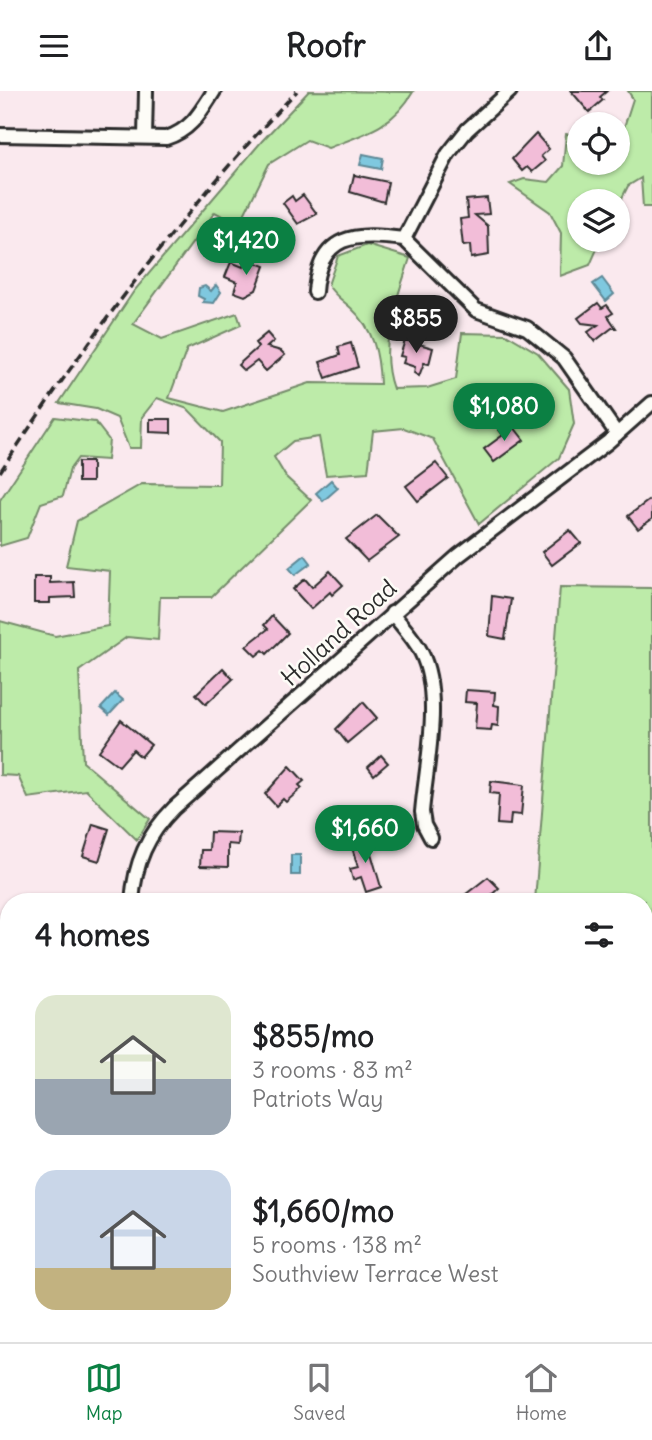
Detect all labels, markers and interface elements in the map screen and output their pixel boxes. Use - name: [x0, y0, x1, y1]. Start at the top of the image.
- text: Roofr: [286, 25, 366, 66]
- icon: menu: [35, 27, 73, 65]
- icon: share: [579, 27, 617, 65]
- map controls: [567, 112, 630, 252]
- button: locate: [567, 112, 630, 175]
- button: layers: [567, 189, 630, 252]
- pin: $1,420: [189, 218, 303, 277]
- text: $1,420: [213, 225, 279, 254]
- pin: $855: [375, 295, 457, 355]
- text: $855: [390, 303, 442, 332]
- pin: $1,080: [447, 383, 561, 443]
- text: $1,080: [469, 391, 539, 420]
- street label: Holland Road: [274, 573, 402, 692]
- pin: $1,660: [308, 805, 422, 865]
- text: $1,660: [331, 813, 399, 842]
- text: 4 homes: [35, 916, 150, 954]
- icon: filters: [580, 916, 618, 954]
- text: $855/mo: [252, 1017, 374, 1055]
- icon: home: [91, 1023, 175, 1107]
- text: 3 rooms · 83 m²: [252, 1055, 413, 1084]
- text: Patriots Way: [252, 1084, 383, 1113]
- text: $1,660/mo: [252, 1192, 394, 1230]
- icon: home: [91, 1198, 175, 1282]
- text: 5 rooms · 138 m²: [252, 1230, 422, 1259]
- text: Southview Terrace West: [252, 1259, 498, 1288]
- tab: Map: [85, 1359, 123, 1425]
- tab: Saved: [293, 1359, 345, 1425]
- tab: Home: [516, 1359, 567, 1425]

